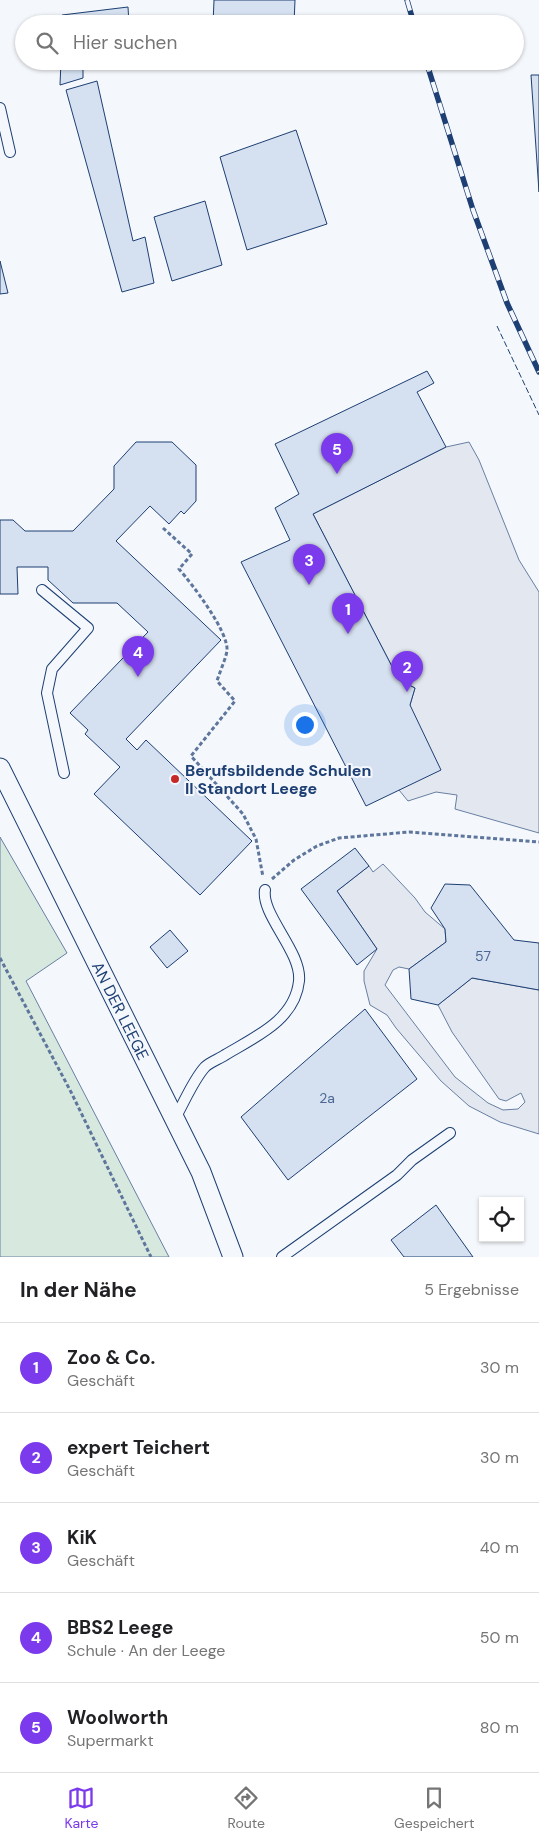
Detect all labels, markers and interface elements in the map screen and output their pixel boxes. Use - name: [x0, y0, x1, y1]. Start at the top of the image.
- search box: [15, 15, 524, 70]
- icon: search: [33, 29, 61, 57]
- text: Hier suchen: [73, 30, 177, 55]
- pin: 5: [321, 433, 353, 474]
- pin: 3: [293, 544, 325, 585]
- pin: 1: [332, 593, 364, 634]
- pin: 4: [122, 636, 154, 677]
- pin: 2: [391, 651, 423, 692]
- your location: [292, 712, 318, 738]
- place label: Berufsbildende Schulen II Standort Leege: [185, 760, 371, 799]
- marker: Berufsbildende Schulen II Standort Leege: [169, 773, 181, 785]
- house number: 57: [475, 947, 491, 965]
- street label: AN DER LEEGE: [87, 958, 154, 1064]
- house number: 2a: [319, 1089, 335, 1107]
- map controls: [479, 1197, 524, 1242]
- button: locate: [479, 1197, 524, 1242]
- text: In der Nähe: [20, 1276, 137, 1304]
- text: 5 Ergebnisse: [424, 1279, 519, 1300]
- text: Zoo & Co.: [67, 1345, 155, 1370]
- text: 1: [33, 1357, 39, 1378]
- text: 30 m: [480, 1357, 519, 1378]
- text: Geschäft: [67, 1370, 135, 1391]
- text: expert Teichert: [67, 1435, 210, 1460]
- text: 2: [31, 1447, 41, 1468]
- text: 30 m: [480, 1447, 519, 1468]
- text: Geschäft: [67, 1460, 135, 1481]
- text: KiK: [67, 1525, 97, 1550]
- text: 3: [31, 1537, 41, 1558]
- text: 40 m: [480, 1537, 519, 1558]
- text: Geschäft: [67, 1550, 135, 1571]
- text: BBS2 Leege: [67, 1615, 173, 1640]
- text: 4: [31, 1627, 41, 1648]
- text: 50 m: [480, 1627, 519, 1648]
- text: Schule · An der Leege: [67, 1640, 225, 1661]
- text: Woolworth: [67, 1705, 168, 1730]
- text: 5: [31, 1717, 41, 1738]
- text: 80 m: [480, 1717, 519, 1738]
- text: Supermarkt: [67, 1730, 154, 1751]
- tab: Karte: [65, 1784, 98, 1832]
- tab: Route: [228, 1784, 265, 1832]
- tab: Gespeichert: [394, 1784, 474, 1832]

